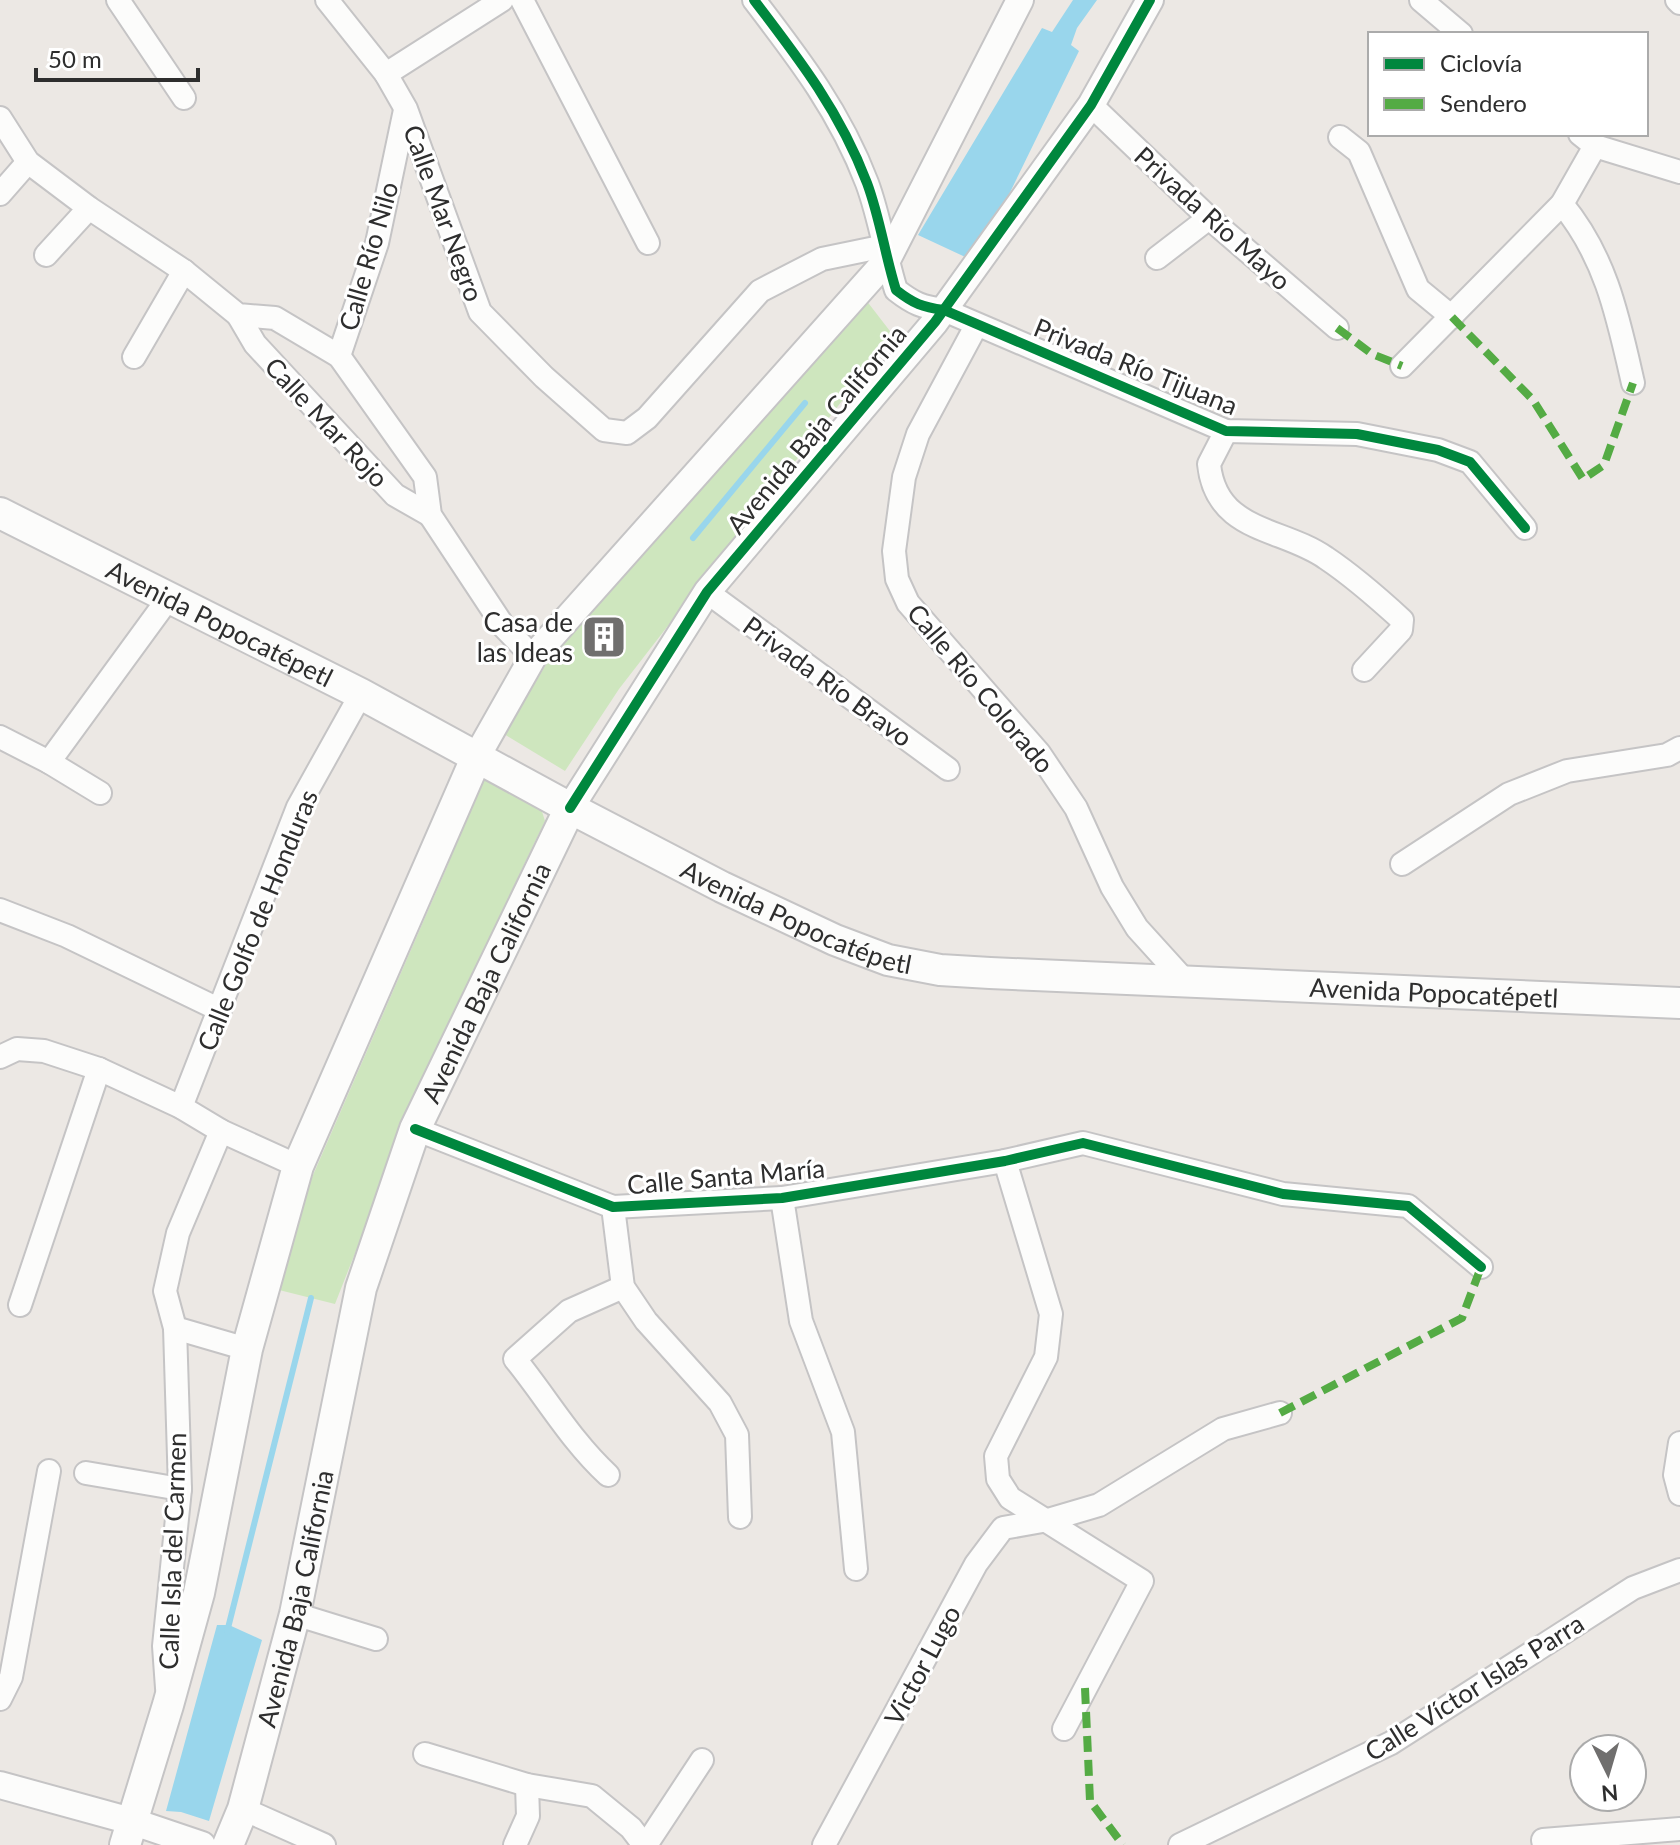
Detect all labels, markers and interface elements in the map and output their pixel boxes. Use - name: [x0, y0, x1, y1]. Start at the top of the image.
- scale bar: [36, 32, 198, 82]
- legend: [1368, 32, 1648, 136]
- text: 50 m: [48, 44, 102, 73]
- text: Ciclovía: [1440, 48, 1522, 77]
- text: Sendero: [1440, 88, 1527, 117]
- street label: Calle Mar Negro: [397, 120, 491, 306]
- street label: Privada Río Mayo: [1128, 139, 1298, 297]
- street label: Calle Río Nilo: [331, 178, 405, 334]
- street label: Privada Río Tijuana: [1029, 311, 1243, 421]
- street label: Avenida Baja California: [719, 318, 913, 540]
- street label: Calle Mar Rojo: [259, 350, 395, 494]
- street label: Avenida Popocatépetl: [101, 553, 338, 693]
- street label: Calle Río Colorado: [901, 597, 1061, 779]
- place label: Casa de las Ideas: [477, 606, 573, 668]
- street label: Privada Río Bravo: [737, 609, 919, 753]
- building icon: Casa de las Ideas: [580, 613, 628, 661]
- street label: Calle Golfo de Honduras: [190, 785, 324, 1055]
- street label: Avenida Popocatépetl: [676, 853, 915, 980]
- street label: Avenida Baja California: [414, 857, 557, 1108]
- street label: Avenida Popocatépetl: [1309, 971, 1559, 1014]
- street label: Calle Santa María: [626, 1151, 826, 1201]
- street label: Calle Isla del Carmen: [152, 1432, 192, 1670]
- street label: Avenida Baja California: [250, 1467, 340, 1731]
- street label: Victor Lugo: [877, 1600, 967, 1730]
- street label: Calle Víctor Islas Parra: [1359, 1607, 1589, 1767]
- north arrow: [1568, 1733, 1648, 1813]
- text: N: [1600, 1779, 1619, 1808]

